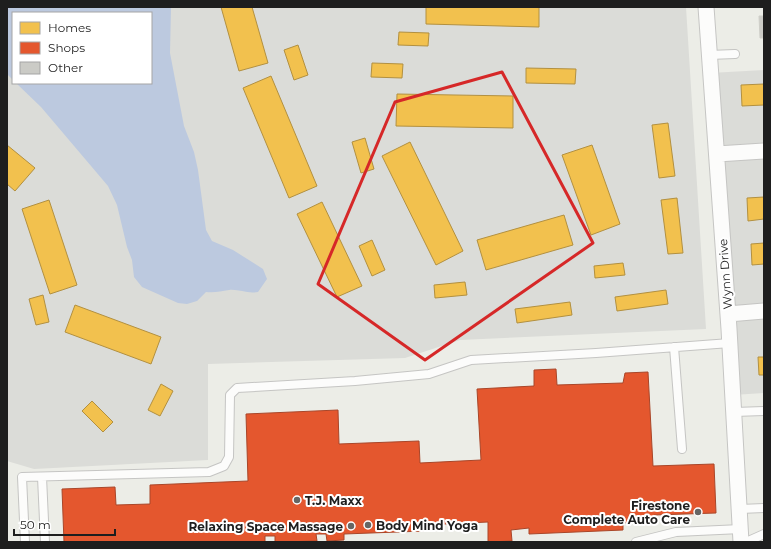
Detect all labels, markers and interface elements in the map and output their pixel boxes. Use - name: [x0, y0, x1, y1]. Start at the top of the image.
- legend: [12, 12, 152, 84]
- text: Homes: [48, 20, 91, 35]
- text: Shops: [48, 40, 85, 55]
- text: Other: [48, 60, 83, 75]
- street label: Wynn Drive: [715, 238, 735, 310]
- place label: T.J. Maxx: [305, 493, 363, 508]
- marker: T.J. Maxx: [292, 495, 302, 505]
- place label: Firestone Complete Auto Care: [563, 498, 690, 527]
- marker: Firestone Complete Auto Care: [693, 507, 703, 517]
- scale bar: [14, 511, 115, 537]
- text: 50 m: [20, 517, 51, 532]
- place label: Body Mind Yoga: [376, 518, 478, 533]
- place label: Relaxing Space Massage: [188, 519, 343, 534]
- marker: Body Mind Yoga: [363, 520, 373, 530]
- marker: Relaxing Space Massage: [346, 521, 356, 531]

